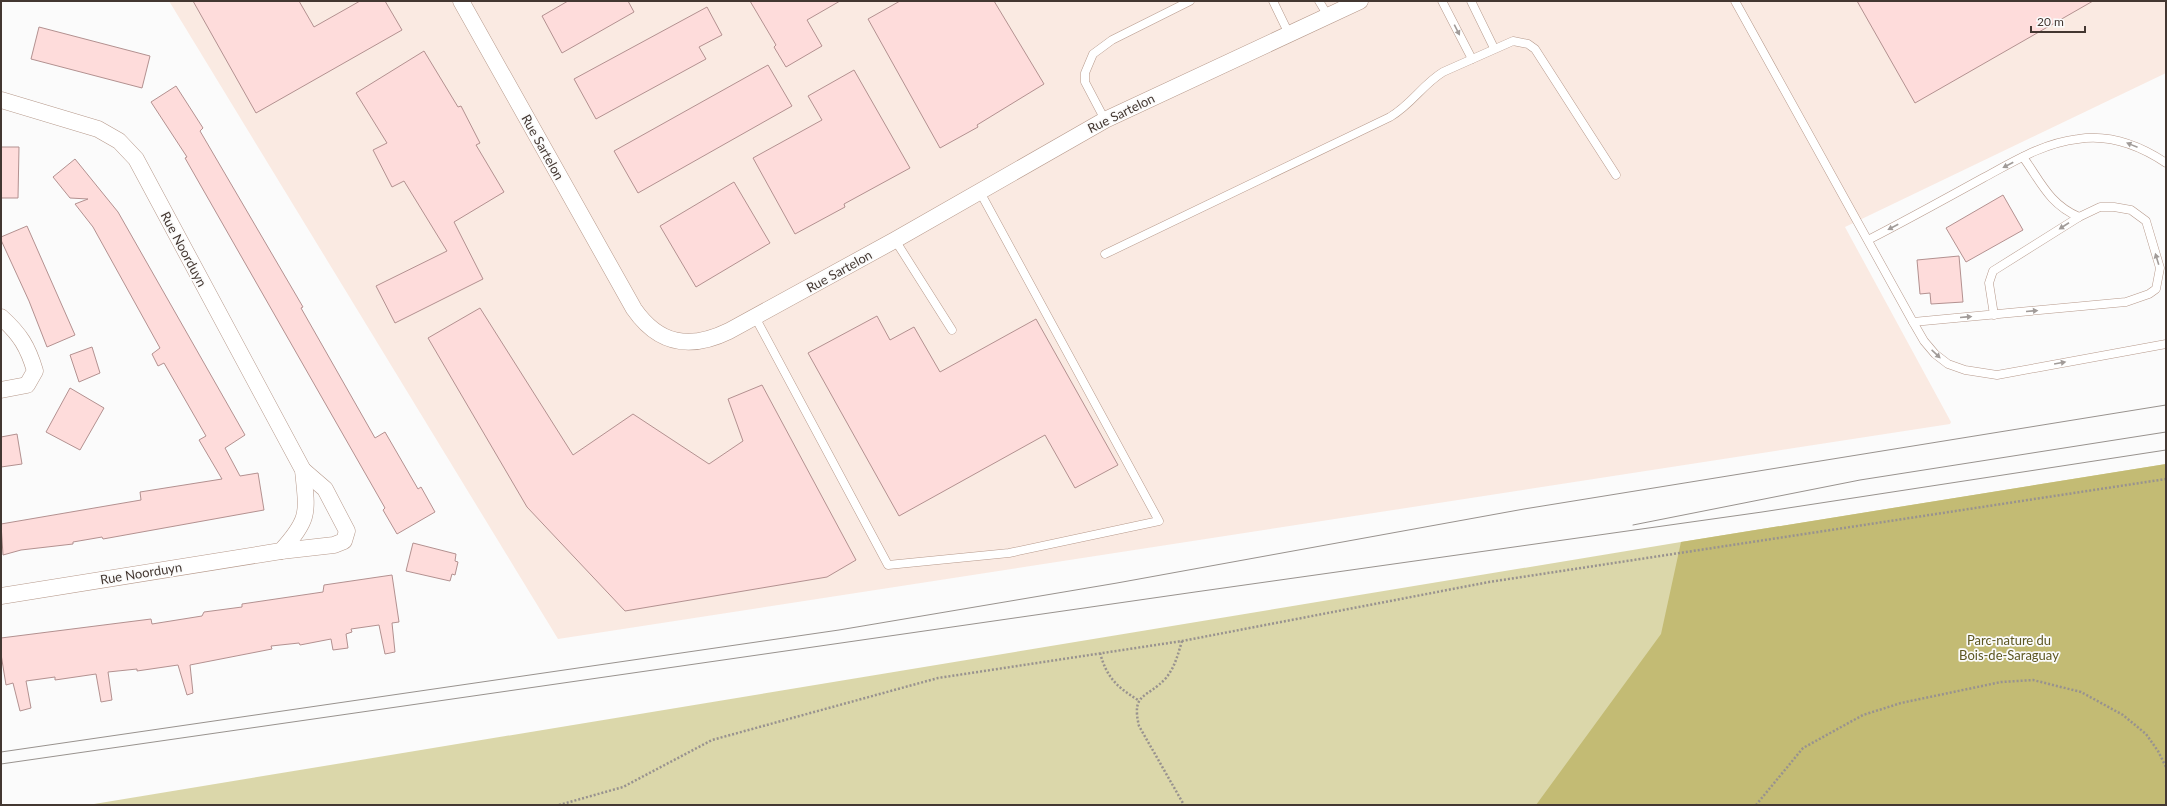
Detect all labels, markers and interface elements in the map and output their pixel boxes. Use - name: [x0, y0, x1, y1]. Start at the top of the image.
- scale bar: [2031, 8, 2085, 34]
- text: 20 m: [2037, 14, 2064, 29]
- one-way arrow: [1454, 24, 1460, 36]
- street label: Rue Sartelon: [1085, 90, 1157, 136]
- street label: Rue Sartelon: [518, 111, 568, 183]
- one-way arrow: [2125, 141, 2137, 147]
- one-way arrow: [2002, 162, 2014, 168]
- street label: Rue Noorduyn: [158, 209, 210, 289]
- one-way arrow: [2059, 222, 2069, 230]
- one-way arrow: [1887, 223, 1899, 230]
- street label: Rue Sartelon: [803, 246, 875, 296]
- one-way arrow: [2154, 253, 2160, 265]
- one-way arrow: [2026, 308, 2038, 314]
- one-way arrow: [1960, 314, 1972, 321]
- one-way arrow: [1931, 349, 1941, 358]
- one-way arrow: [2054, 360, 2066, 366]
- street label: Rue Noorduyn: [99, 559, 183, 587]
- park label: Parc-nature du Bois-de-Saraguay: [1959, 632, 2059, 663]

